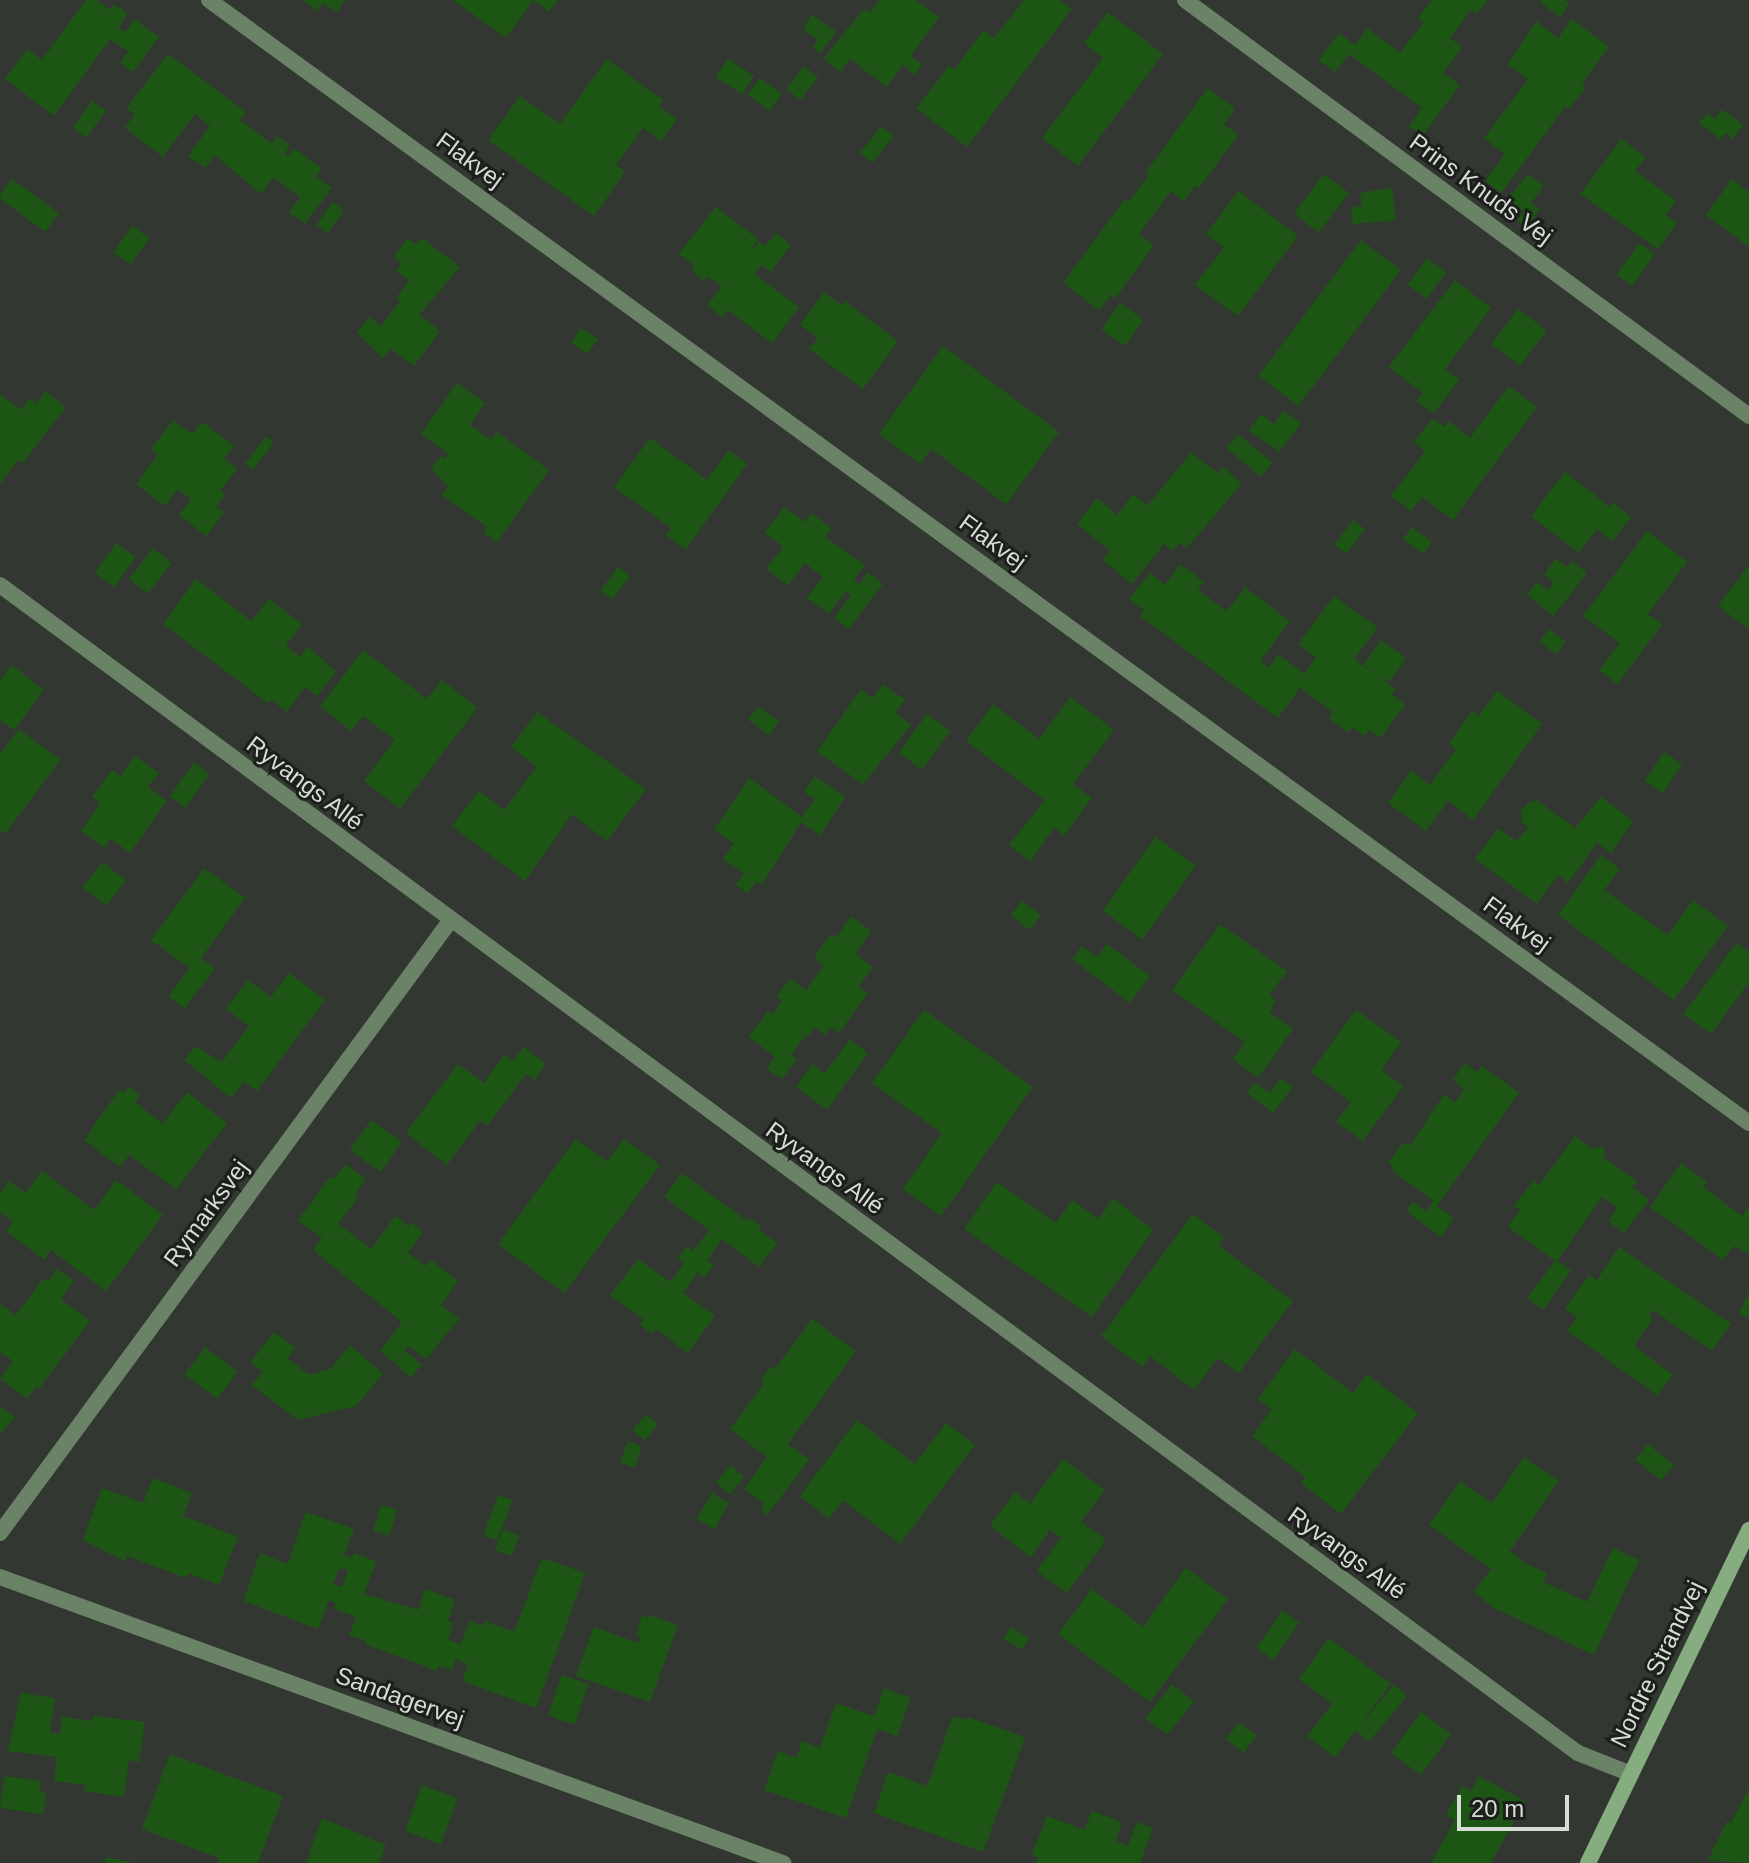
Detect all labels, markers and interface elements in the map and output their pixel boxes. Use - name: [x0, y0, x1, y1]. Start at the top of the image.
- street label: Flakvej: [431, 126, 509, 194]
- street label: Prins Knuds Vej: [1404, 128, 1558, 250]
- street label: Flakvej: [954, 508, 1032, 576]
- street label: Ryvangs Allé: [240, 729, 370, 837]
- street label: Flakvej: [1478, 890, 1556, 958]
- street label: Ryvangs Allé: [760, 1115, 890, 1221]
- street label: Rymarksvej: [158, 1154, 254, 1272]
- street label: Ryvangs Allé: [1282, 1500, 1412, 1606]
- street label: Nordre Strandvej: [1604, 1576, 1710, 1752]
- street label: Sandagervej: [332, 1660, 468, 1734]
- scale bar: [1461, 1779, 1573, 1829]
- text: 20 m: [1471, 1795, 1524, 1822]

